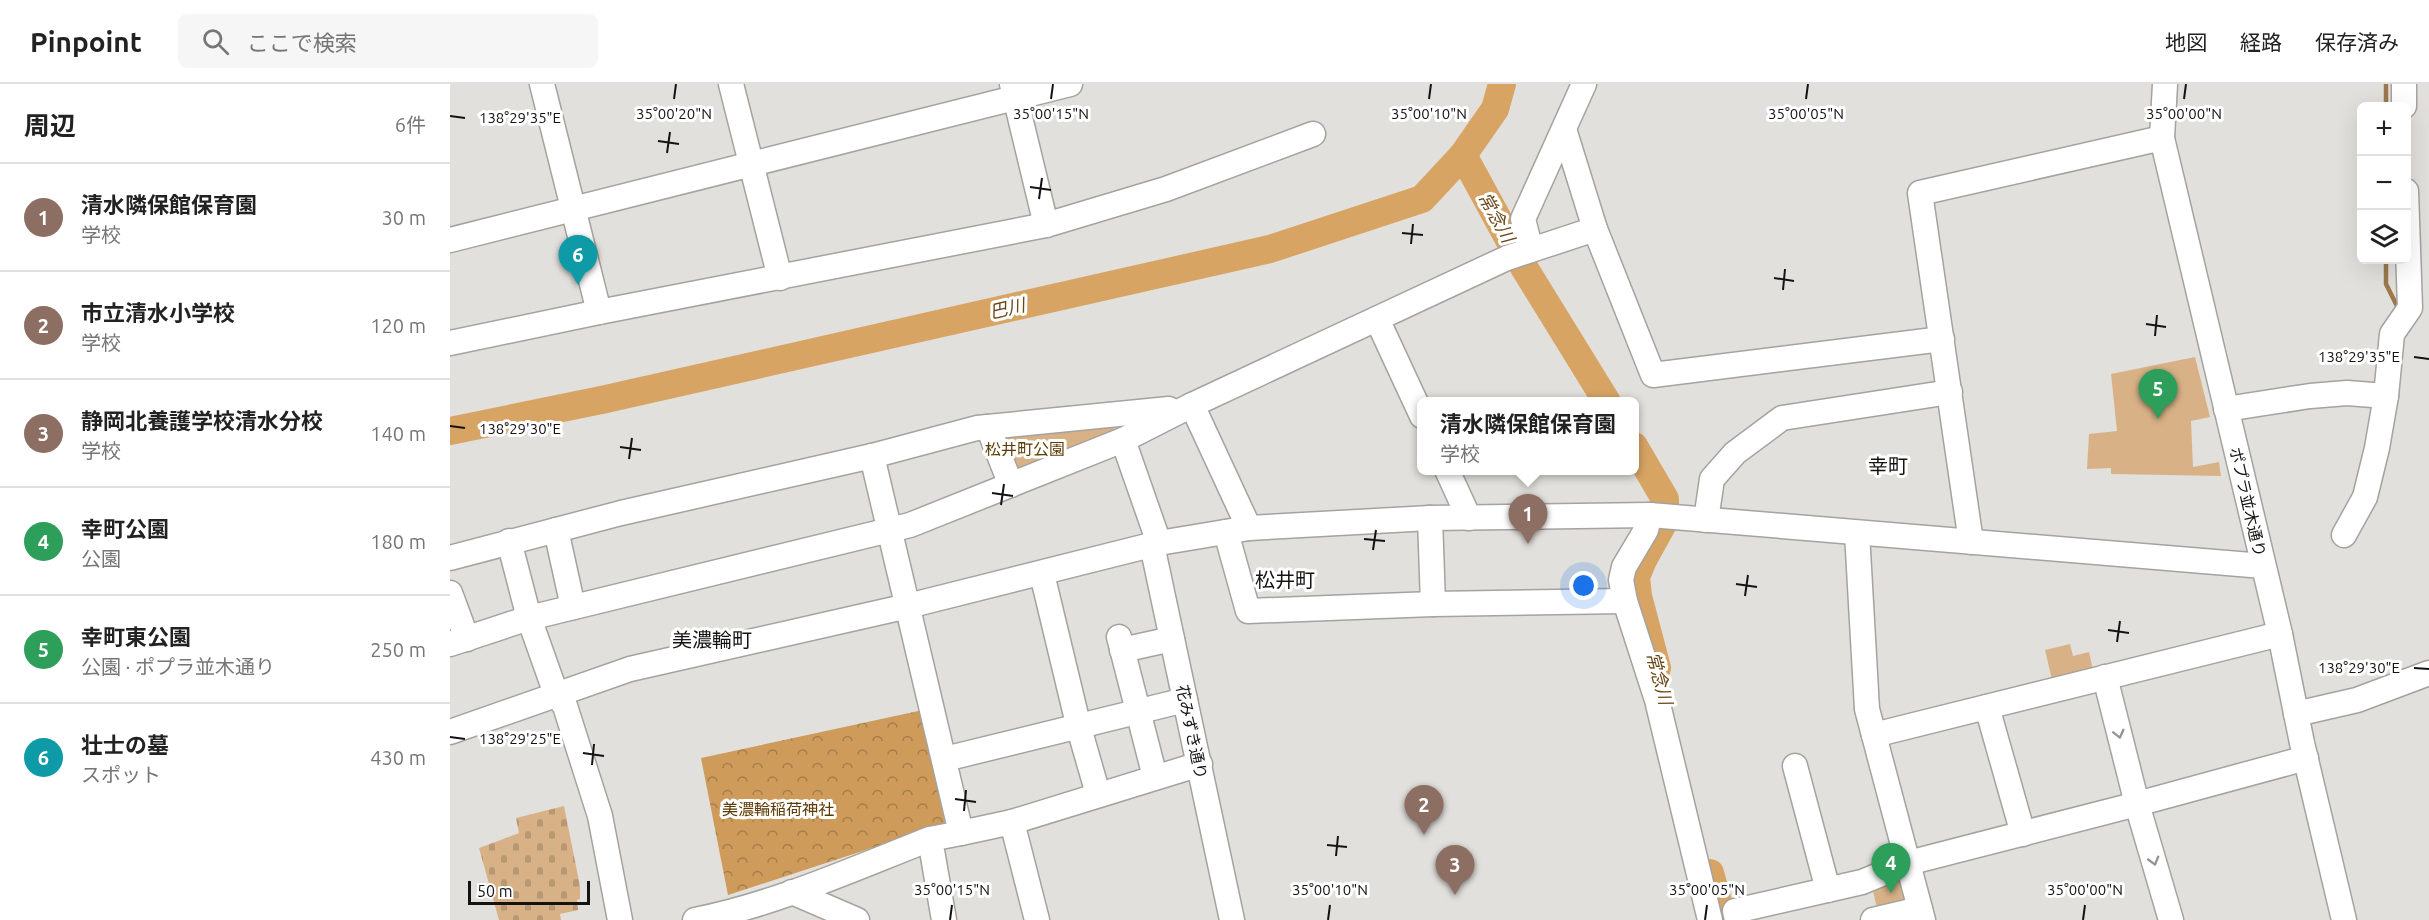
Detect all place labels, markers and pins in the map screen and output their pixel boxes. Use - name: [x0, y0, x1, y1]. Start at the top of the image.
- pin: 6: [558, 236, 598, 285]
- pin: 5: [2138, 370, 2178, 419]
- pin: 1: [1508, 494, 1548, 544]
- pin: 2: [1404, 786, 1444, 835]
- pin: 4: [1872, 844, 1910, 893]
- pin: 3: [1436, 846, 1474, 895]

